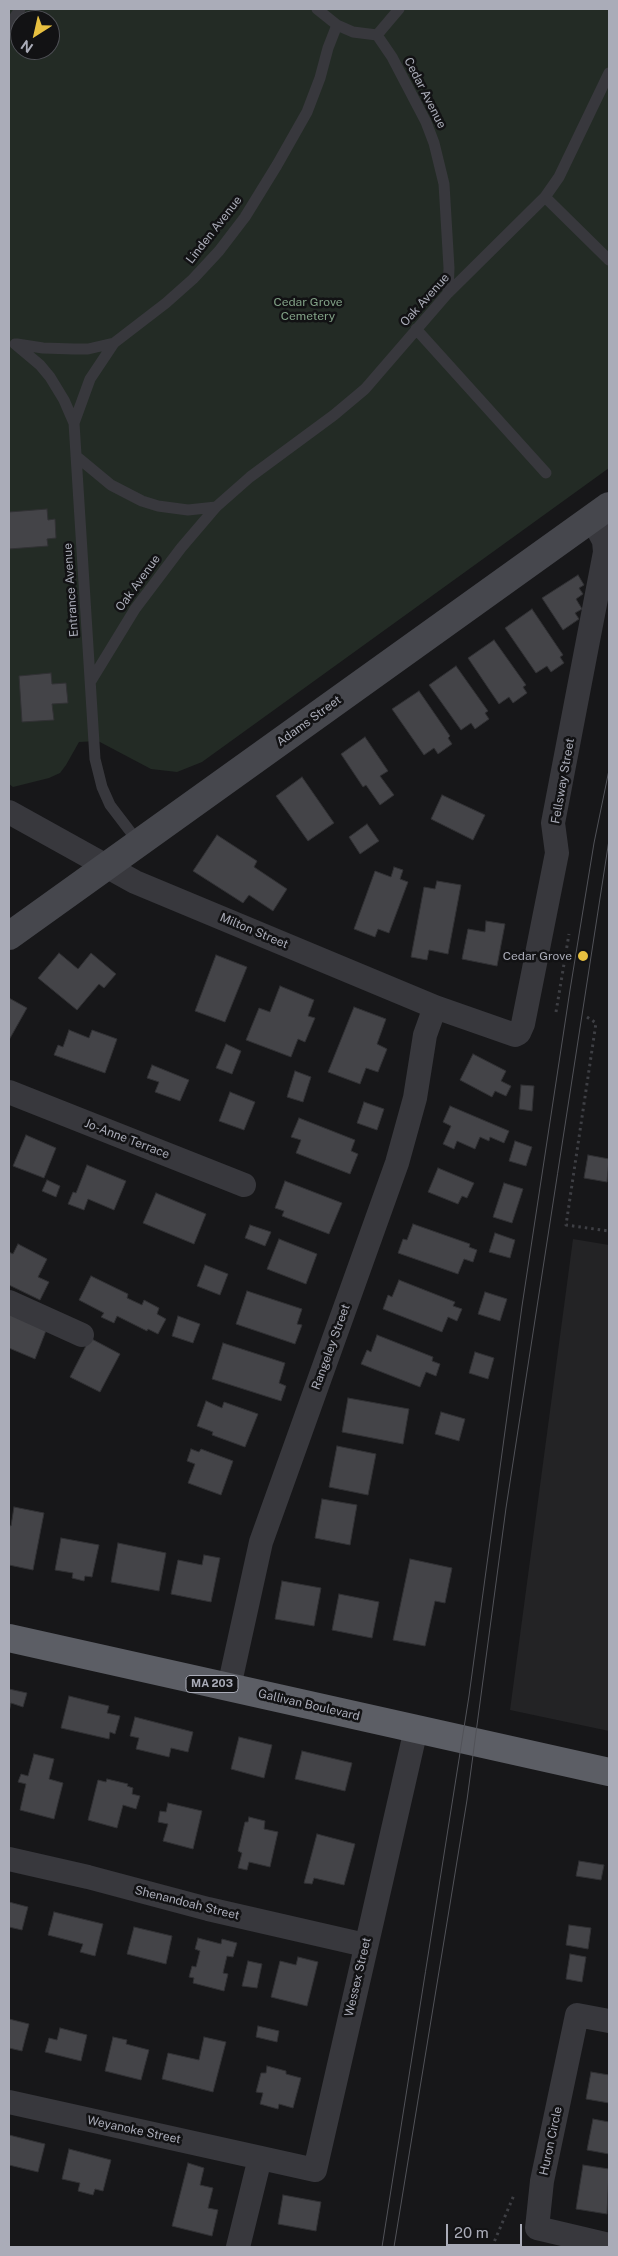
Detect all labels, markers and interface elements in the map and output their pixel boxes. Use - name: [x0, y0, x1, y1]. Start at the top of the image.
- north arrow: [10, 10, 60, 60]
- text: N: [18, 37, 36, 56]
- street label: Cedar Avenue: [401, 55, 449, 131]
- street label: Linden Avenue: [183, 193, 245, 267]
- street label: Oak Avenue: [398, 271, 452, 329]
- park label: Cedar Grove Cemetery: [273, 295, 343, 323]
- street label: Entrance Avenue: [61, 543, 81, 637]
- street label: Oak Avenue: [113, 552, 163, 614]
- street label: Adams Street: [274, 693, 344, 749]
- street label: Fellsway Street: [548, 737, 578, 825]
- street label: Milton Street: [218, 910, 290, 952]
- place label: Cedar Grove: [503, 949, 572, 963]
- marker: Cedar Grove: [576, 949, 590, 963]
- street label: Jo-Anne Terrace: [82, 1116, 172, 1162]
- street label: Rangeley Street: [309, 1302, 353, 1392]
- road number: MA 203: [186, 1676, 238, 1692]
- street label: Gallivan Boulevard: [257, 1686, 361, 1724]
- street label: Shenandoah Street: [133, 1883, 241, 1923]
- street label: Wessex Street: [342, 1936, 374, 2018]
- street label: Huron Circle: [537, 2105, 565, 2177]
- street label: Weyanoke Street: [86, 2113, 182, 2147]
- scale bar: [448, 2214, 524, 2246]
- text: 20 m: [454, 2224, 489, 2241]

